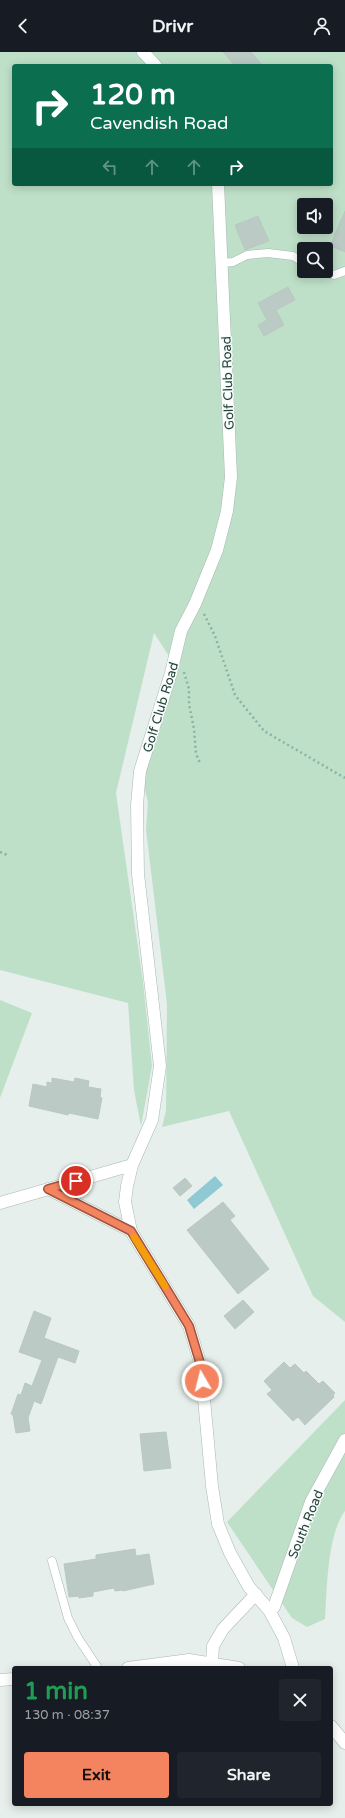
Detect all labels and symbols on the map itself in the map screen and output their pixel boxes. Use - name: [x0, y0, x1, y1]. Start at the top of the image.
- street label: Golf Club Road: [218, 336, 238, 430]
- street label: Golf Club Road: [140, 660, 182, 754]
- pin: [59, 1164, 93, 1198]
- position arrow: [181, 1360, 223, 1402]
- street label: South Road: [285, 1488, 327, 1561]

